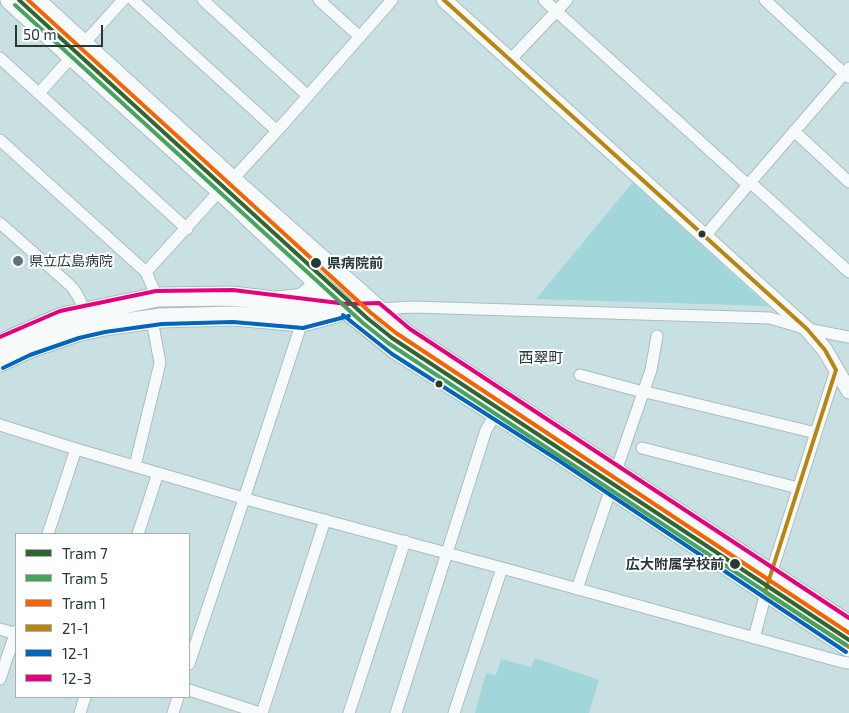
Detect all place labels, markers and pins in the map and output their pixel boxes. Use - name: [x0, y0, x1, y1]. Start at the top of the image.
- unlabelled marker: [697, 229, 707, 239]
- place label: 県立広島病院: [29, 253, 113, 269]
- marker: 県立広島病院: [11, 254, 25, 268]
- place label: 県病院前: [327, 255, 383, 271]
- marker: 県病院前: [309, 256, 323, 270]
- unlabelled marker: [434, 379, 444, 389]
- place label: 広大附属学校前: [626, 556, 724, 572]
- marker: 広大附属学校前: [728, 557, 742, 571]

